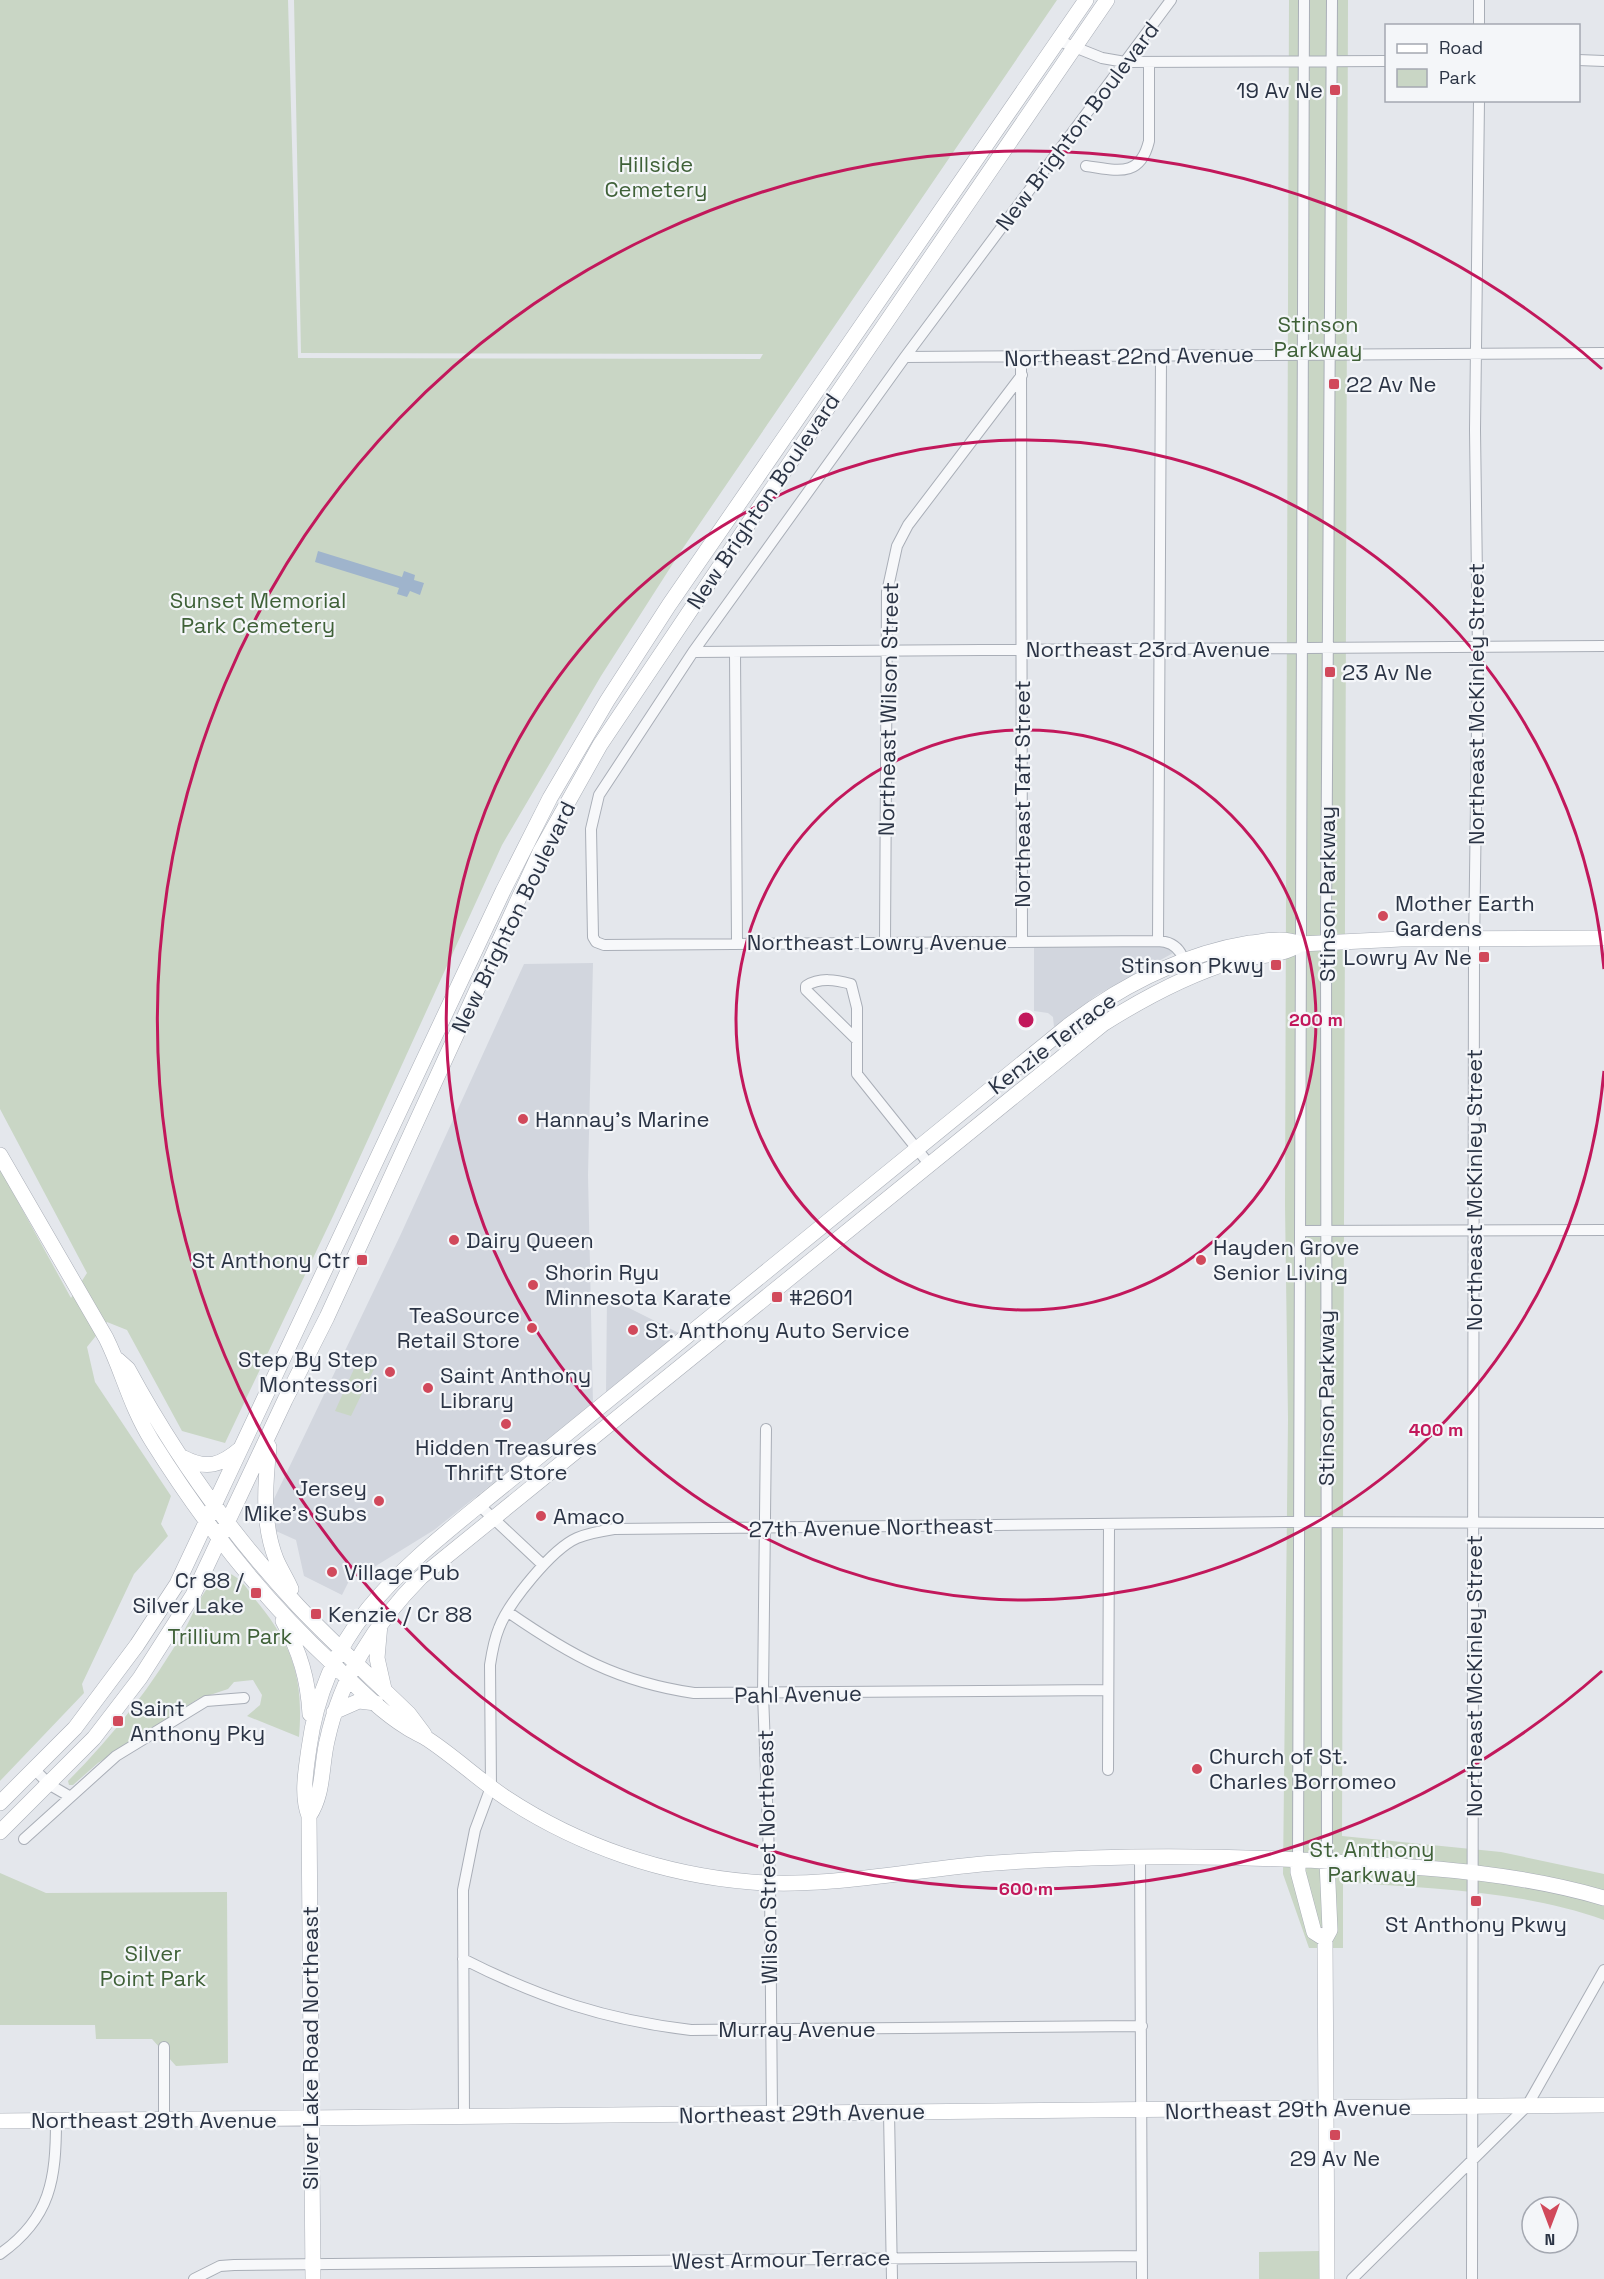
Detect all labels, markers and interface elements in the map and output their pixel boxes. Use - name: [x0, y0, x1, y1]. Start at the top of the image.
- street label: New Brighton Boulevard: [989, 16, 1165, 236]
- legend: [1385, 24, 1580, 102]
- text: Road: [1439, 36, 1483, 59]
- text: Park: [1439, 66, 1477, 89]
- place label: 19 Av Ne: [1236, 76, 1323, 104]
- marker: 19 Av Ne: [1328, 83, 1342, 97]
- park label: Hillside Cemetery: [604, 150, 708, 203]
- park label: Stinson Parkway: [1273, 310, 1363, 363]
- street label: Northeast 22nd Avenue: [1004, 340, 1254, 372]
- place label: 22 Av Ne: [1346, 370, 1437, 398]
- marker: 22 Av Ne: [1327, 377, 1341, 391]
- street label: New Brighton Boulevard: [680, 388, 846, 614]
- street label: Northeast McKinley Street: [1462, 563, 1490, 845]
- street label: Northeast Wilson Street: [872, 582, 904, 836]
- park label: Sunset Memorial Park Cemetery: [170, 586, 346, 639]
- street label: Northeast 23rd Avenue: [1026, 635, 1270, 663]
- place label: 23 Av Ne: [1342, 658, 1432, 686]
- marker: 23 Av Ne: [1323, 665, 1337, 679]
- street label: Northeast Taft Street: [1008, 680, 1036, 908]
- street label: New Brighton Boulevard: [445, 796, 581, 1038]
- street label: Stinson Parkway: [1313, 806, 1341, 982]
- place label: Mother Earth Gardens: [1395, 889, 1535, 942]
- marker: Mother Earth Gardens: [1376, 909, 1390, 923]
- street label: Northeast Lowry Avenue: [747, 928, 1007, 956]
- place label: Lowry Av Ne: [1343, 943, 1472, 971]
- marker: Lowry Av Ne: [1477, 950, 1491, 964]
- place label: Stinson Pkwy: [1121, 951, 1264, 979]
- marker: Stinson Pkwy: [1269, 958, 1283, 972]
- street label: Kenzie Terrace: [982, 986, 1122, 1100]
- text: 200 m: [1289, 1008, 1343, 1031]
- centre of rings: [1016, 1010, 1036, 1030]
- street label: Northeast McKinley Street: [1460, 1049, 1488, 1331]
- place label: Hannay's Marine: [535, 1105, 709, 1133]
- marker: Hannay's Marine: [516, 1112, 530, 1126]
- place label: Dairy Queen: [466, 1226, 594, 1254]
- marker: Dairy Queen: [447, 1233, 461, 1247]
- place label: Hayden Grove Senior Living: [1213, 1233, 1360, 1286]
- place label: St Anthony Ctr: [192, 1246, 350, 1274]
- marker: St Anthony Ctr: [355, 1253, 369, 1267]
- marker: Hayden Grove Senior Living: [1194, 1253, 1208, 1267]
- place label: Shorin Ryu Minnesota Karate: [545, 1258, 731, 1311]
- marker: Shorin Ryu Minnesota Karate: [526, 1278, 540, 1292]
- place label: #2601: [789, 1283, 853, 1311]
- marker: #2601: [770, 1290, 784, 1304]
- place label: TeaSource Retail Store: [397, 1301, 520, 1354]
- street label: Stinson Parkway: [1312, 1310, 1340, 1486]
- place label: St. Anthony Auto Service: [645, 1316, 910, 1344]
- marker: TeaSource Retail Store: [525, 1321, 539, 1335]
- marker: St. Anthony Auto Service: [626, 1323, 640, 1337]
- place label: Step By Step Montessori: [238, 1345, 378, 1398]
- place label: Saint Anthony Library: [440, 1361, 591, 1414]
- marker: Step By Step Montessori: [383, 1365, 397, 1379]
- marker: Saint Anthony Library: [421, 1381, 435, 1395]
- marker: Hidden Treasures Thrift Store: [499, 1417, 513, 1431]
- text: 400 m: [1409, 1418, 1463, 1441]
- place label: Hidden Treasures Thrift Store: [415, 1433, 597, 1486]
- place label: Jersey Mike's Subs: [244, 1474, 367, 1527]
- marker: Jersey Mike's Subs: [372, 1494, 386, 1508]
- place label: Amaco: [553, 1502, 625, 1530]
- marker: Amaco: [534, 1509, 548, 1523]
- street label: 27th Avenue Northeast: [748, 1511, 994, 1543]
- street label: Northeast McKinley Street: [1460, 1535, 1488, 1817]
- place label: Village Pub: [344, 1558, 460, 1586]
- marker: Village Pub: [325, 1565, 339, 1579]
- place label: Cr 88 / Silver Lake: [132, 1566, 245, 1619]
- marker: Cr 88 / Silver Lake: [249, 1586, 263, 1600]
- place label: Kenzie / Cr 88: [328, 1600, 472, 1628]
- marker: Kenzie / Cr 88: [309, 1607, 323, 1621]
- park label: Trillium Park: [168, 1622, 293, 1650]
- street label: Pahl Avenue: [734, 1679, 862, 1709]
- place label: Saint Anthony Pky: [130, 1694, 265, 1747]
- marker: Saint Anthony Pky: [111, 1714, 125, 1728]
- street label: Wilson Street Northeast: [751, 1730, 783, 1984]
- place label: Church of St. Charles Borromeo: [1209, 1742, 1397, 1795]
- marker: Church of St. Charles Borromeo: [1190, 1762, 1204, 1776]
- park label: St. Anthony Parkway: [1310, 1835, 1434, 1888]
- text: 600 m: [999, 1877, 1053, 1900]
- marker: St Anthony Pkwy: [1469, 1894, 1483, 1908]
- street label: Silver Lake Road Northeast: [296, 1906, 324, 2190]
- place label: St Anthony Pkwy: [1385, 1910, 1567, 1938]
- park label: Silver Point Park: [100, 1939, 206, 1992]
- street label: Murray Avenue: [718, 2015, 876, 2043]
- street label: Northeast 29th Avenue: [1165, 2093, 1411, 2125]
- street label: Northeast 29th Avenue: [679, 2097, 925, 2129]
- street label: Northeast 29th Avenue: [31, 2106, 277, 2134]
- marker: 29 Av Ne: [1328, 2128, 1342, 2142]
- place label: 29 Av Ne: [1290, 2144, 1380, 2172]
- north arrow: [1520, 2195, 1580, 2255]
- text: N: [1545, 2229, 1555, 2250]
- street label: West Armour Terrace: [671, 2243, 891, 2275]

